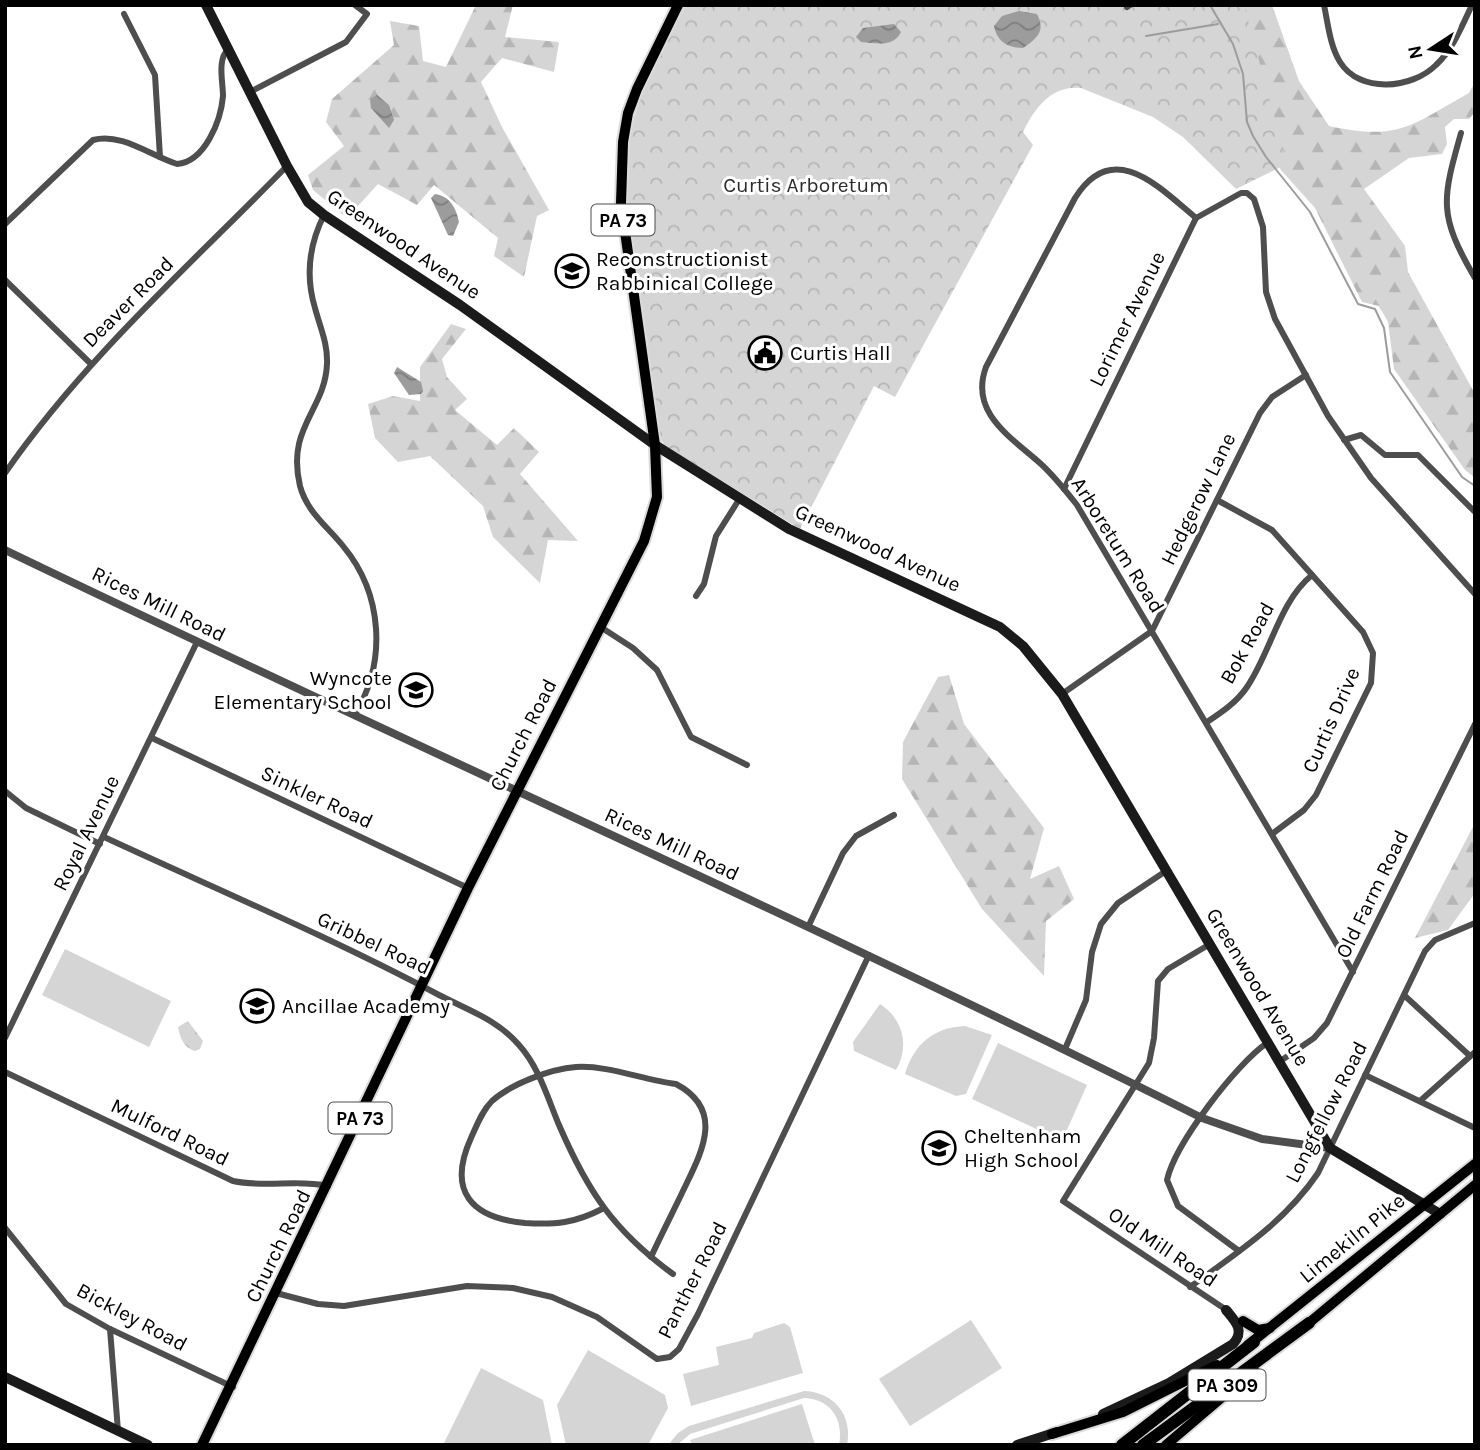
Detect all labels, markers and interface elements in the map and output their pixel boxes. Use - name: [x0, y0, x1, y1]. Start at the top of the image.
- north arrow: [1396, 14, 1466, 84]
- text: N: [1403, 43, 1428, 61]
- park label: Curtis Arboretum: [723, 173, 889, 197]
- street label: Greenwood Avenue: [323, 184, 485, 304]
- road number: PA 73: [592, 204, 654, 235]
- place label: Reconstructionist Rabbinical College: [596, 247, 773, 295]
- street label: Lorimer Avenue: [1084, 248, 1170, 390]
- street label: Deaver Road: [78, 252, 178, 352]
- school or university icon: Reconstructionist Rabbinical College: [553, 252, 591, 290]
- public building icon: Curtis Hall: [746, 334, 784, 372]
- place label: Curtis Hall: [790, 341, 891, 365]
- street label: Hedgerow Lane: [1156, 429, 1240, 569]
- street label: Arboretum Road: [1067, 473, 1169, 617]
- street label: Greenwood Avenue: [791, 499, 965, 597]
- street label: Rices Mill Road: [88, 561, 230, 647]
- street label: Bok Road: [1215, 598, 1279, 688]
- street label: Curtis Drive: [1297, 664, 1365, 776]
- place label: Wyncote Elementary School: [214, 666, 392, 714]
- school or university icon: Wyncote Elementary School: [397, 671, 435, 709]
- street label: Church Road: [484, 675, 562, 795]
- street label: Sinkler Road: [257, 761, 377, 833]
- street label: Royal Avenue: [48, 771, 124, 895]
- street label: Rices Mill Road: [601, 802, 743, 886]
- street label: Old Farm Road: [1331, 826, 1413, 962]
- street label: Greenwood Avenue: [1201, 904, 1315, 1070]
- street label: Gribbel Road: [314, 906, 434, 980]
- school or university icon: Ancillae Academy: [238, 987, 276, 1025]
- place label: Ancillae Academy: [282, 994, 450, 1018]
- street label: Longfellow Road: [1280, 1037, 1372, 1187]
- street label: Mulford Road: [107, 1093, 233, 1171]
- road number: PA 73: [328, 1102, 392, 1134]
- place label: Cheltenham High School: [964, 1124, 1081, 1172]
- school or university icon: Cheltenham High School: [920, 1129, 958, 1167]
- street label: Church Road: [240, 1186, 316, 1306]
- street label: Limekiln Pike: [1294, 1188, 1410, 1288]
- street label: Old Mill Road: [1104, 1202, 1222, 1292]
- street label: Panther Road: [652, 1217, 732, 1343]
- street label: Bickley Road: [73, 1278, 191, 1356]
- road number: PA 309: [1188, 1370, 1266, 1400]

